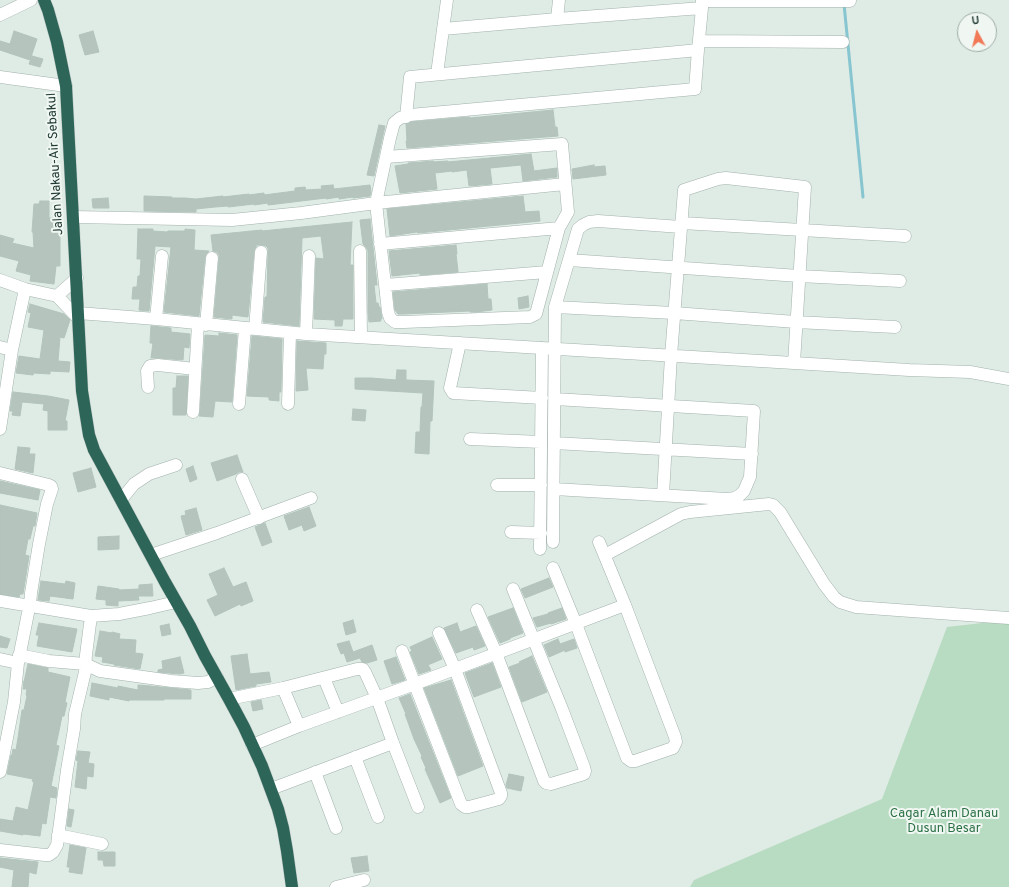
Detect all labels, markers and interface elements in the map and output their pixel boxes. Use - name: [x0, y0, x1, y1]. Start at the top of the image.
- north arrow: [957, 12, 997, 52]
- text: U: [971, 14, 980, 29]
- street label: Jalan Nakau-Air Sebakul: [44, 92, 68, 236]
- park label: Cagar Alam Danau Dusun Besar: [890, 806, 998, 837]

